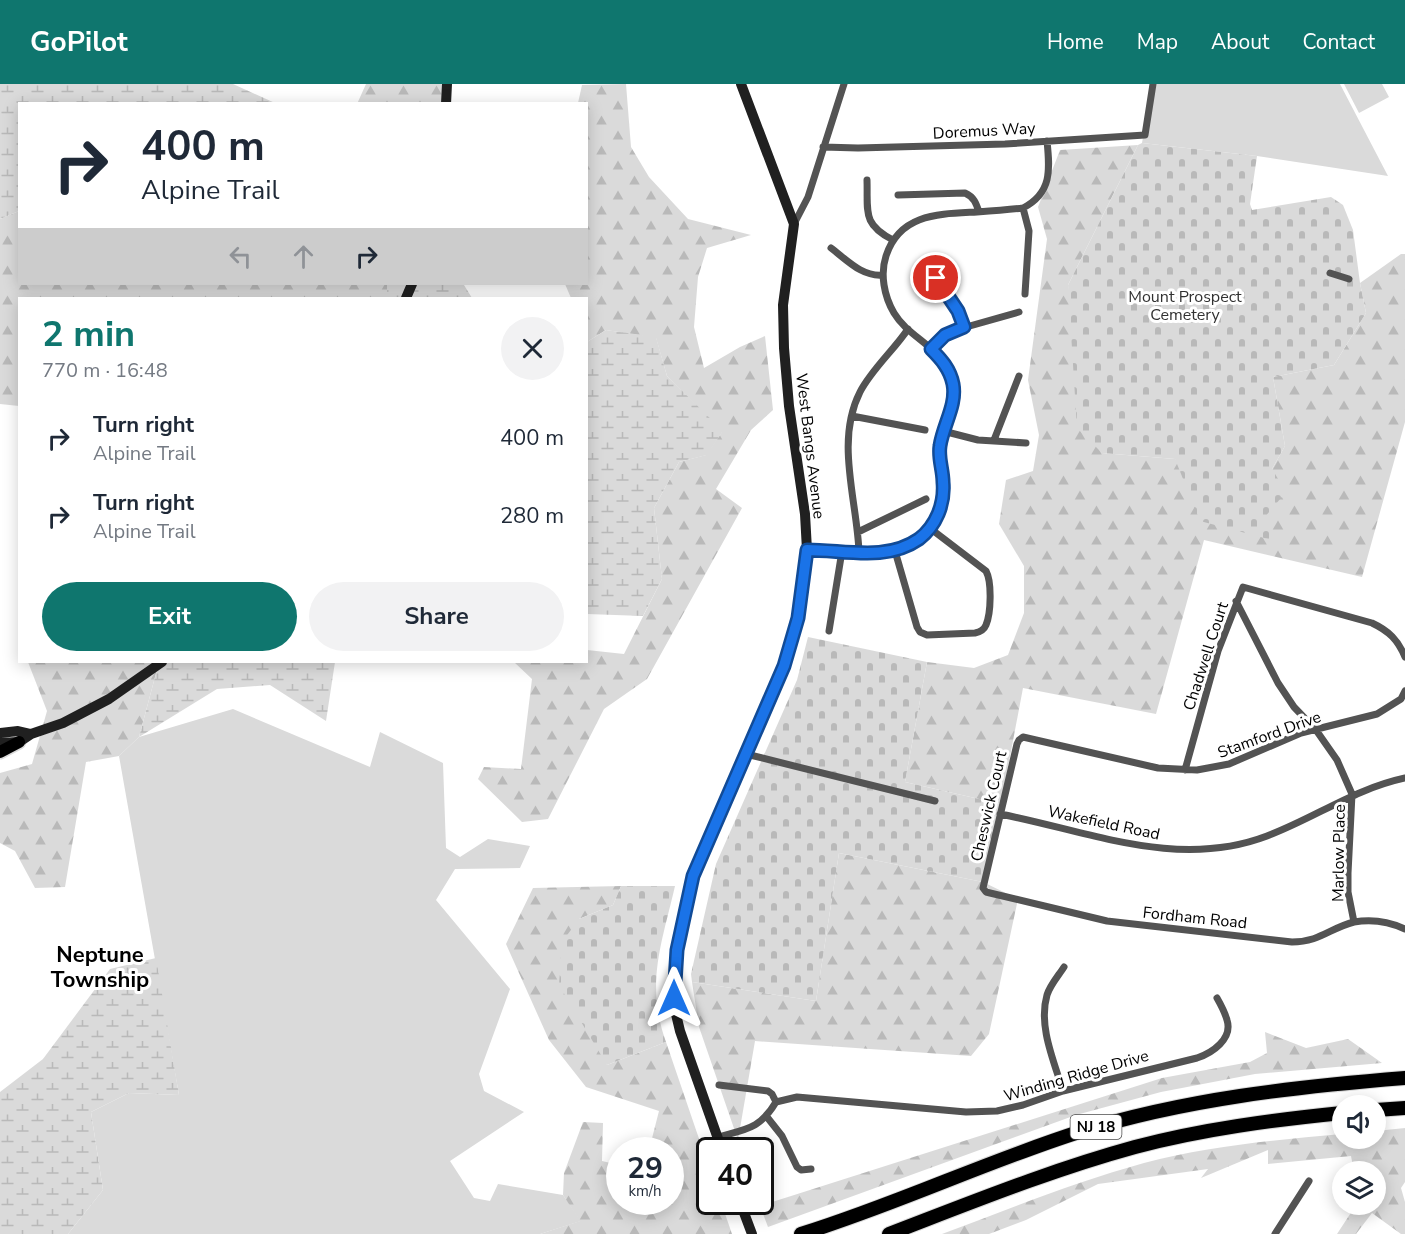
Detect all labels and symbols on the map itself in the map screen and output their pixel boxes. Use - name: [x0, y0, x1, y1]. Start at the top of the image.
- street label: Doremus Way: [932, 117, 1037, 145]
- pin: [910, 252, 961, 303]
- park label: Mount Prospect Cemetery: [1128, 286, 1242, 326]
- street label: West Bangs Avenue: [790, 372, 830, 520]
- street label: Chadwell Court: [1178, 599, 1234, 713]
- street label: Stamford Drive: [1215, 706, 1324, 764]
- street label: Cheswick Court: [966, 749, 1012, 863]
- street label: Wakefield Road: [1046, 800, 1162, 846]
- street label: Marlow Place: [1327, 804, 1351, 902]
- street label: Fordham Road: [1142, 902, 1248, 934]
- district label: Neptune Township: [51, 940, 149, 995]
- position arrow: [642, 966, 706, 1030]
- street label: Winding Ridge Drive: [1001, 1045, 1151, 1107]
- road number: NJ 18: [1070, 1115, 1122, 1139]
- speed limit sign: 40: [696, 1137, 774, 1215]

